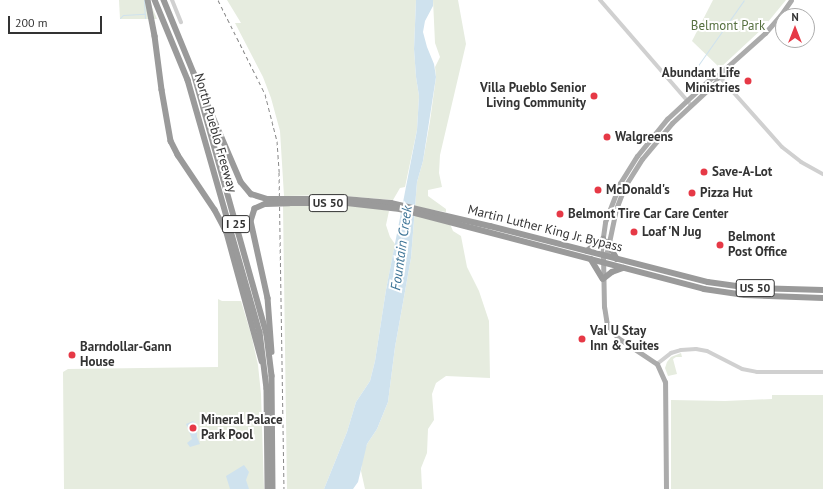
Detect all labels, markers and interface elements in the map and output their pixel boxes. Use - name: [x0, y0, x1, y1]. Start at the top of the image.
- scale bar: [10, 8, 104, 34]
- north arrow: [775, 8, 815, 48]
- text: N: [791, 10, 799, 24]
- text: 200 m: [15, 15, 48, 30]
- park label: Belmont Park: [691, 18, 765, 34]
- place label: Abundant Life Ministries: [662, 66, 740, 97]
- street label: North Pueblo Freeway: [191, 72, 239, 194]
- marker: Abundant Life Ministries: [743, 76, 753, 86]
- place label: Villa Pueblo Senior Living Community: [480, 81, 586, 112]
- marker: Villa Pueblo Senior Living Community: [589, 91, 599, 101]
- place label: Walgreens: [615, 129, 673, 145]
- marker: Walgreens: [602, 132, 612, 142]
- place label: Save-A-Lot: [712, 164, 772, 180]
- marker: Save-A-Lot: [699, 167, 709, 177]
- place label: McDonald's: [606, 182, 670, 198]
- marker: McDonald's: [593, 185, 603, 195]
- place label: Pizza Hut: [700, 185, 753, 201]
- marker: Pizza Hut: [687, 188, 697, 198]
- road number: US 50: [308, 193, 348, 213]
- street label: Martin Luther King Jr. Bypass: [465, 202, 625, 256]
- water label: Fountain Creek: [387, 205, 415, 291]
- place label: Belmont Tire Car Care Center: [568, 206, 729, 222]
- marker: Belmont Tire Car Care Center: [555, 209, 565, 219]
- road number: I 25: [221, 214, 251, 234]
- place label: Loaf 'N Jug: [642, 224, 703, 240]
- marker: Loaf 'N Jug: [629, 227, 639, 237]
- place label: Belmont Post Office: [728, 230, 787, 261]
- marker: Belmont Post Office: [715, 240, 725, 250]
- road number: US 50: [735, 278, 775, 298]
- place label: Val U Stay Inn & Suites: [590, 324, 659, 355]
- marker: Val U Stay Inn & Suites: [577, 334, 587, 344]
- place label: Barndollar-Gann House: [80, 340, 172, 371]
- marker: Barndollar-Gann House: [67, 350, 77, 360]
- place label: Mineral Palace Park Pool: [201, 413, 282, 444]
- marker: Mineral Palace Park Pool: [188, 423, 198, 433]

